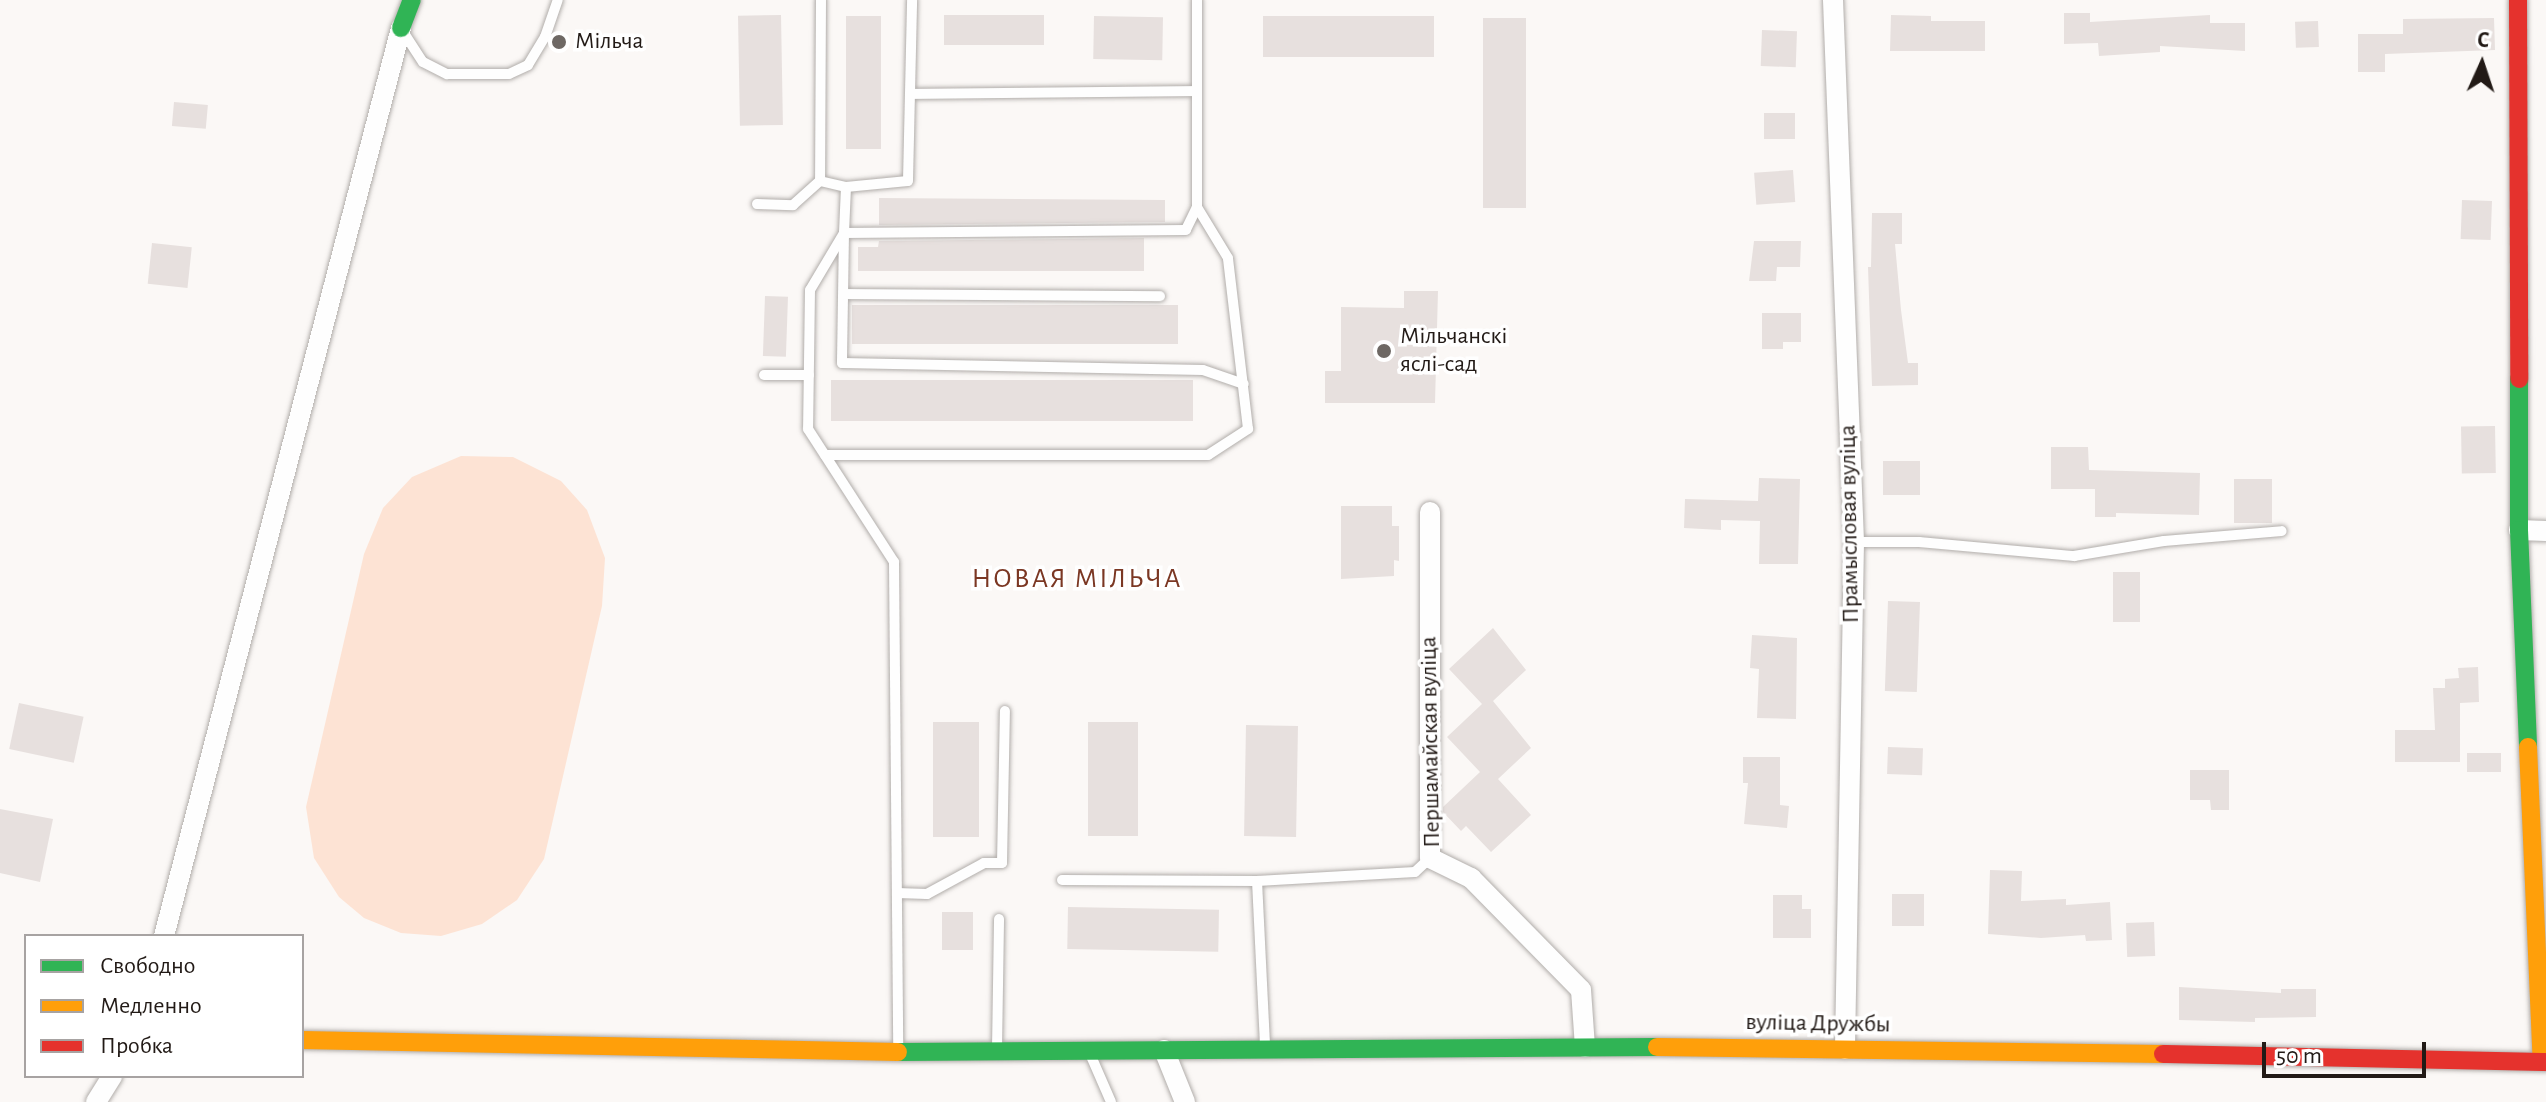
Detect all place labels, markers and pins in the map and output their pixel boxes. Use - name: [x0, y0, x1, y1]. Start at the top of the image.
- place label: Мільча: [575, 28, 643, 56]
- marker: Мільча: [550, 33, 568, 51]
- place label: Мільчанскі яслі-сад: [1400, 323, 1507, 379]
- marker: Мільчанскі яслі-сад: [1375, 342, 1393, 360]

